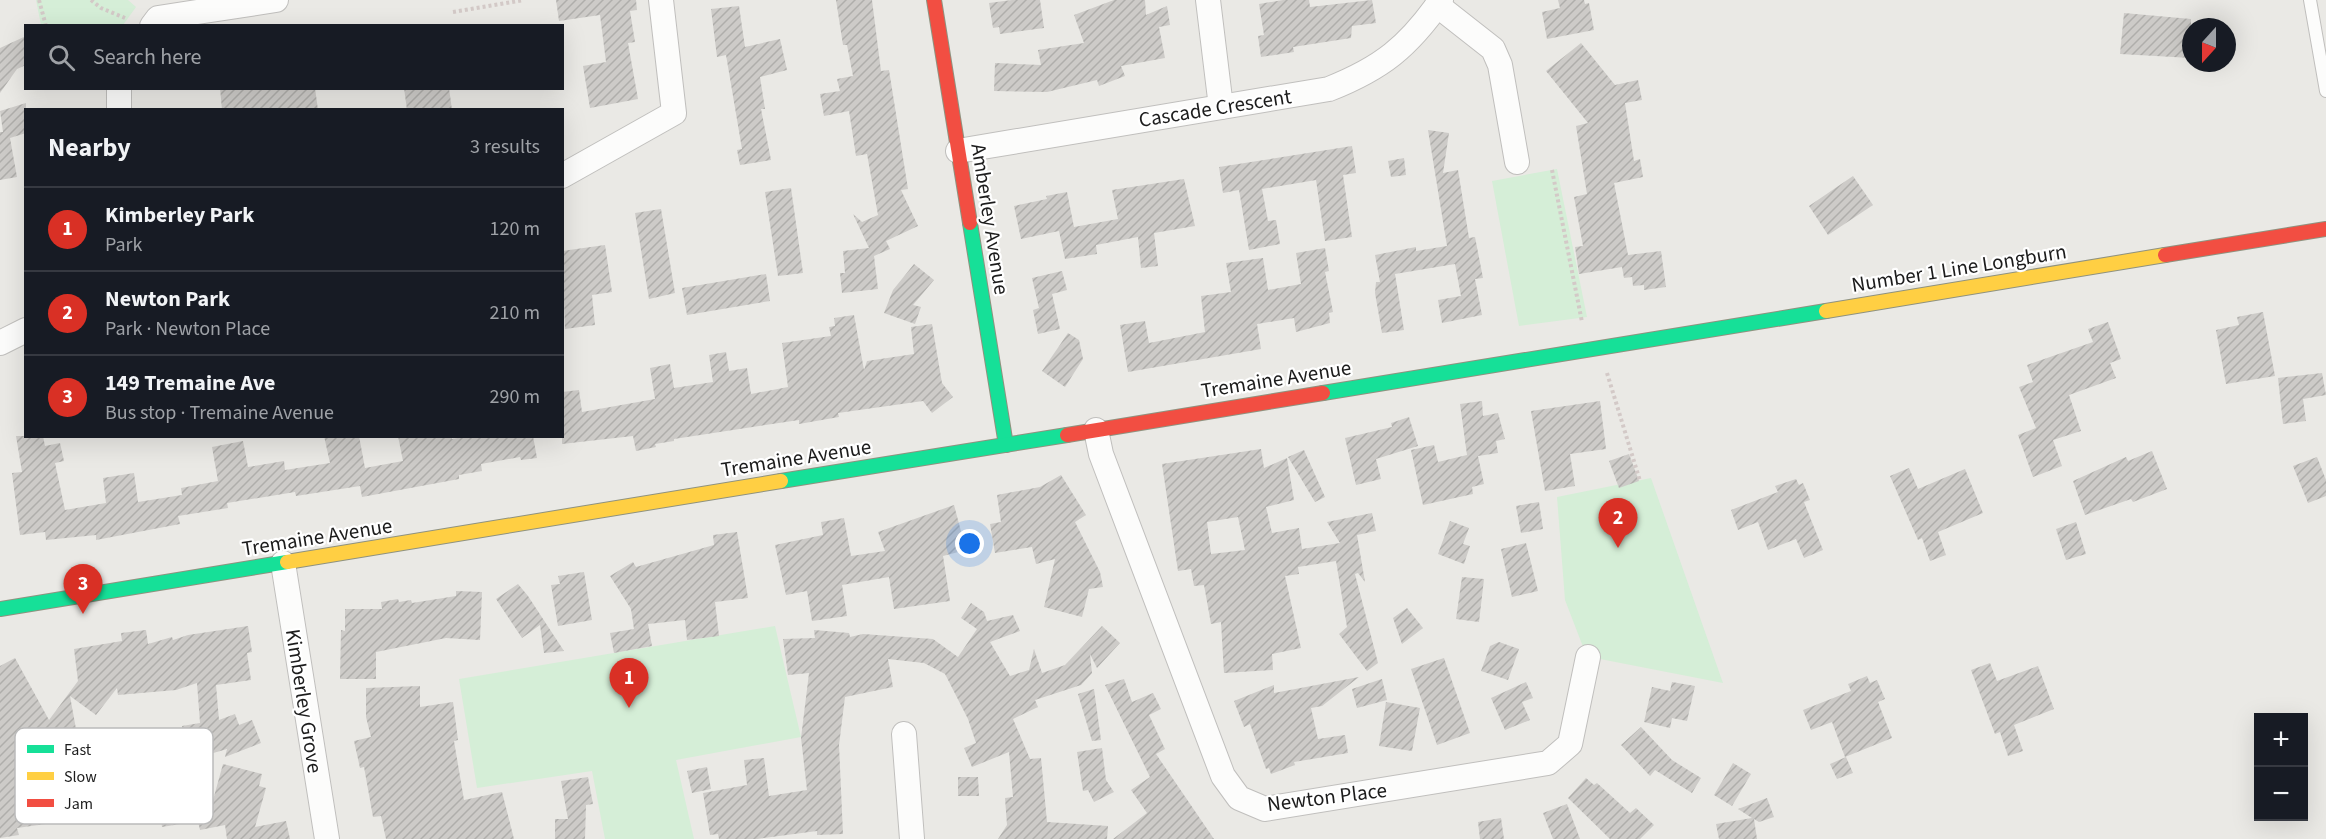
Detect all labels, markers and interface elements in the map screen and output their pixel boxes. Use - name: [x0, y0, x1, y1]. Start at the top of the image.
- north arrow: [2182, 18, 2236, 72]
- search box: [24, 24, 564, 90]
- icon: search: [45, 41, 78, 74]
- text: Search here: [93, 41, 201, 73]
- street label: Cascade Crescent: [1137, 81, 1293, 135]
- text: Nearby: [48, 129, 131, 166]
- text: 3 results: [470, 133, 540, 161]
- street label: Amberley Avenue: [963, 141, 1017, 297]
- text: Kimberley Park: [105, 199, 254, 231]
- text: 1: [62, 215, 73, 243]
- text: 120 m: [490, 215, 540, 243]
- text: Park: [105, 231, 142, 259]
- street label: Number 1 Line Longburn: [1849, 236, 2069, 300]
- text: Newton Park: [105, 283, 230, 315]
- text: 2: [62, 299, 73, 327]
- text: 210 m: [490, 299, 540, 327]
- text: Park · Newton Place: [105, 315, 270, 343]
- street label: Tremaine Avenue: [1199, 352, 1353, 406]
- text: 149 Tremaine Ave: [105, 367, 275, 399]
- text: 3: [62, 383, 73, 411]
- text: 290 m: [490, 383, 540, 411]
- text: Bus stop · Tremaine Avenue: [105, 399, 334, 427]
- street label: Tremaine Avenue: [719, 431, 873, 485]
- pin: 2: [1598, 498, 1638, 548]
- street label: Tremaine Avenue: [240, 510, 394, 564]
- your location: [955, 529, 984, 558]
- pin: 3: [64, 564, 103, 614]
- street label: Kimberley Grove: [278, 627, 330, 775]
- pin: 1: [610, 658, 648, 708]
- map controls: [2254, 713, 2308, 821]
- button: +: [2254, 713, 2308, 767]
- legend: [15, 728, 213, 824]
- text: Fast: [64, 739, 92, 761]
- text: Slow: [64, 766, 97, 788]
- button: −: [2254, 767, 2308, 821]
- street label: Newton Place: [1265, 775, 1389, 819]
- text: Jam: [64, 793, 93, 815]

